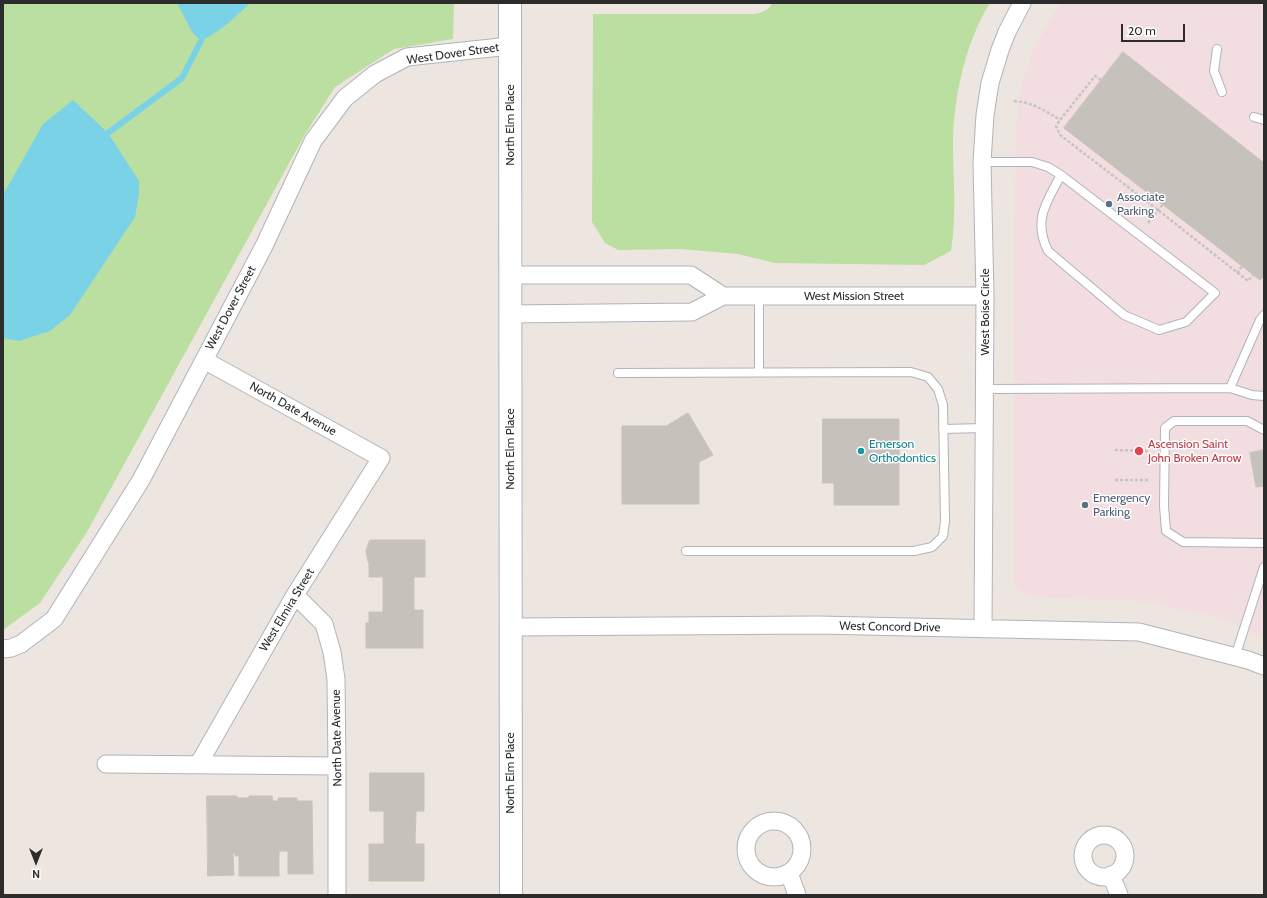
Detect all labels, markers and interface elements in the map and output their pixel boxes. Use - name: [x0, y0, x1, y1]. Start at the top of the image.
- scale bar: [1123, 16, 1187, 42]
- text: 20 m: [1128, 23, 1156, 38]
- street label: West Dover Street: [406, 40, 500, 68]
- street label: North Elm Place: [503, 84, 517, 166]
- place label: Associate Parking: [1117, 190, 1165, 218]
- marker: Associate Parking: [1104, 199, 1114, 209]
- street label: West Dover Street: [203, 263, 259, 353]
- street label: West Boise Circle: [978, 268, 992, 356]
- street label: West Mission Street: [804, 289, 904, 303]
- street label: North Date Avenue: [247, 379, 339, 439]
- street label: North Elm Place: [503, 408, 517, 490]
- place label: Emerson Orthodontics: [869, 437, 936, 465]
- place label: Ascension Saint John Broken Arrow: [1148, 437, 1241, 465]
- marker: Ascension Saint John Broken Arrow: [1133, 445, 1145, 457]
- marker: Emerson Orthodontics: [856, 446, 866, 456]
- place label: Emergency Parking: [1093, 491, 1150, 519]
- marker: Emergency Parking: [1080, 500, 1090, 510]
- street label: West Elmira Street: [257, 566, 317, 654]
- street label: West Concord Drive: [839, 619, 941, 635]
- street label: North Date Avenue: [329, 689, 345, 787]
- street label: North Elm Place: [503, 732, 517, 814]
- north arrow: [16, 842, 56, 882]
- text: N: [32, 867, 40, 881]

